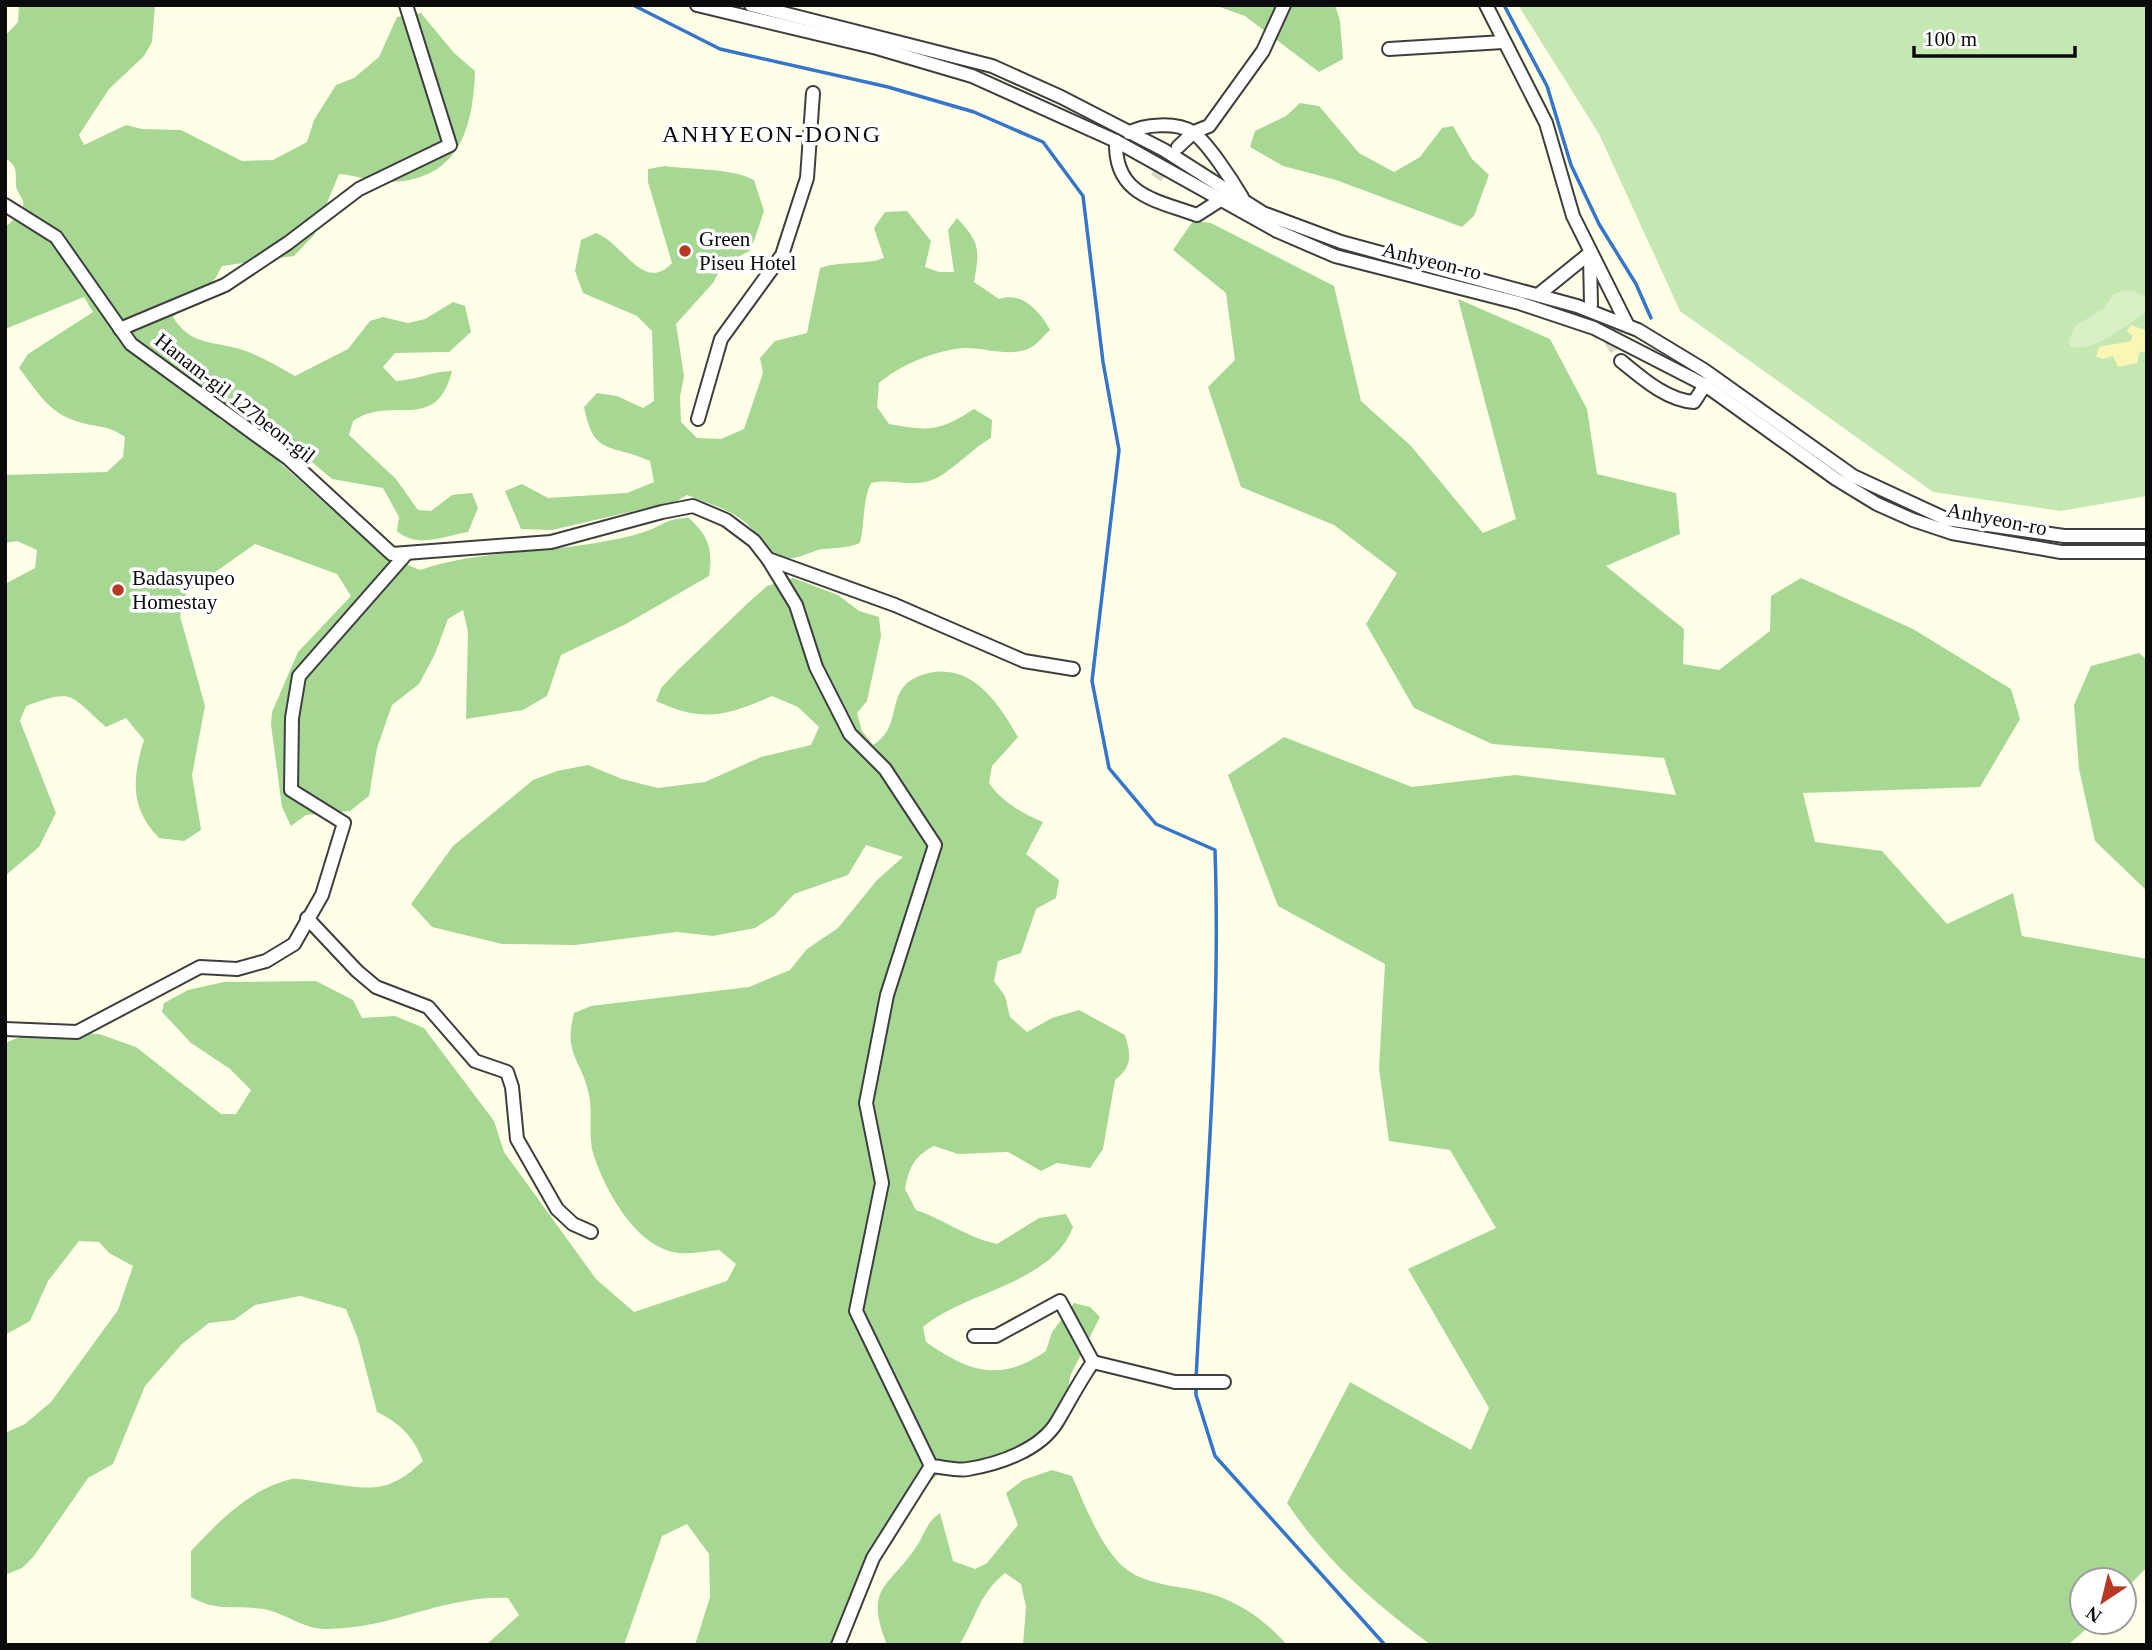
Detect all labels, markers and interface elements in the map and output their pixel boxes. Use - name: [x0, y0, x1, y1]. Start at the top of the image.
- scale bar: [1914, 14, 2075, 58]
- text: 100 m: [1924, 27, 1977, 51]
- district label: ANHYEON-DONG: [662, 121, 882, 147]
- place label: Green Piseu Hotel: [699, 227, 797, 275]
- street label: Anhyeon-ro: [1380, 237, 1484, 285]
- marker: Green Piseu Hotel: [677, 243, 693, 259]
- street label: Hanam-gil 127beon-gil: [150, 328, 320, 468]
- street label: Anhyeon-ro: [1945, 498, 2049, 540]
- place label: Badasyupeo Homestay: [132, 566, 235, 614]
- marker: Badasyupeo Homestay: [110, 582, 126, 598]
- north arrow: [2068, 1566, 2138, 1636]
- text: N: [2082, 1602, 2105, 1627]

